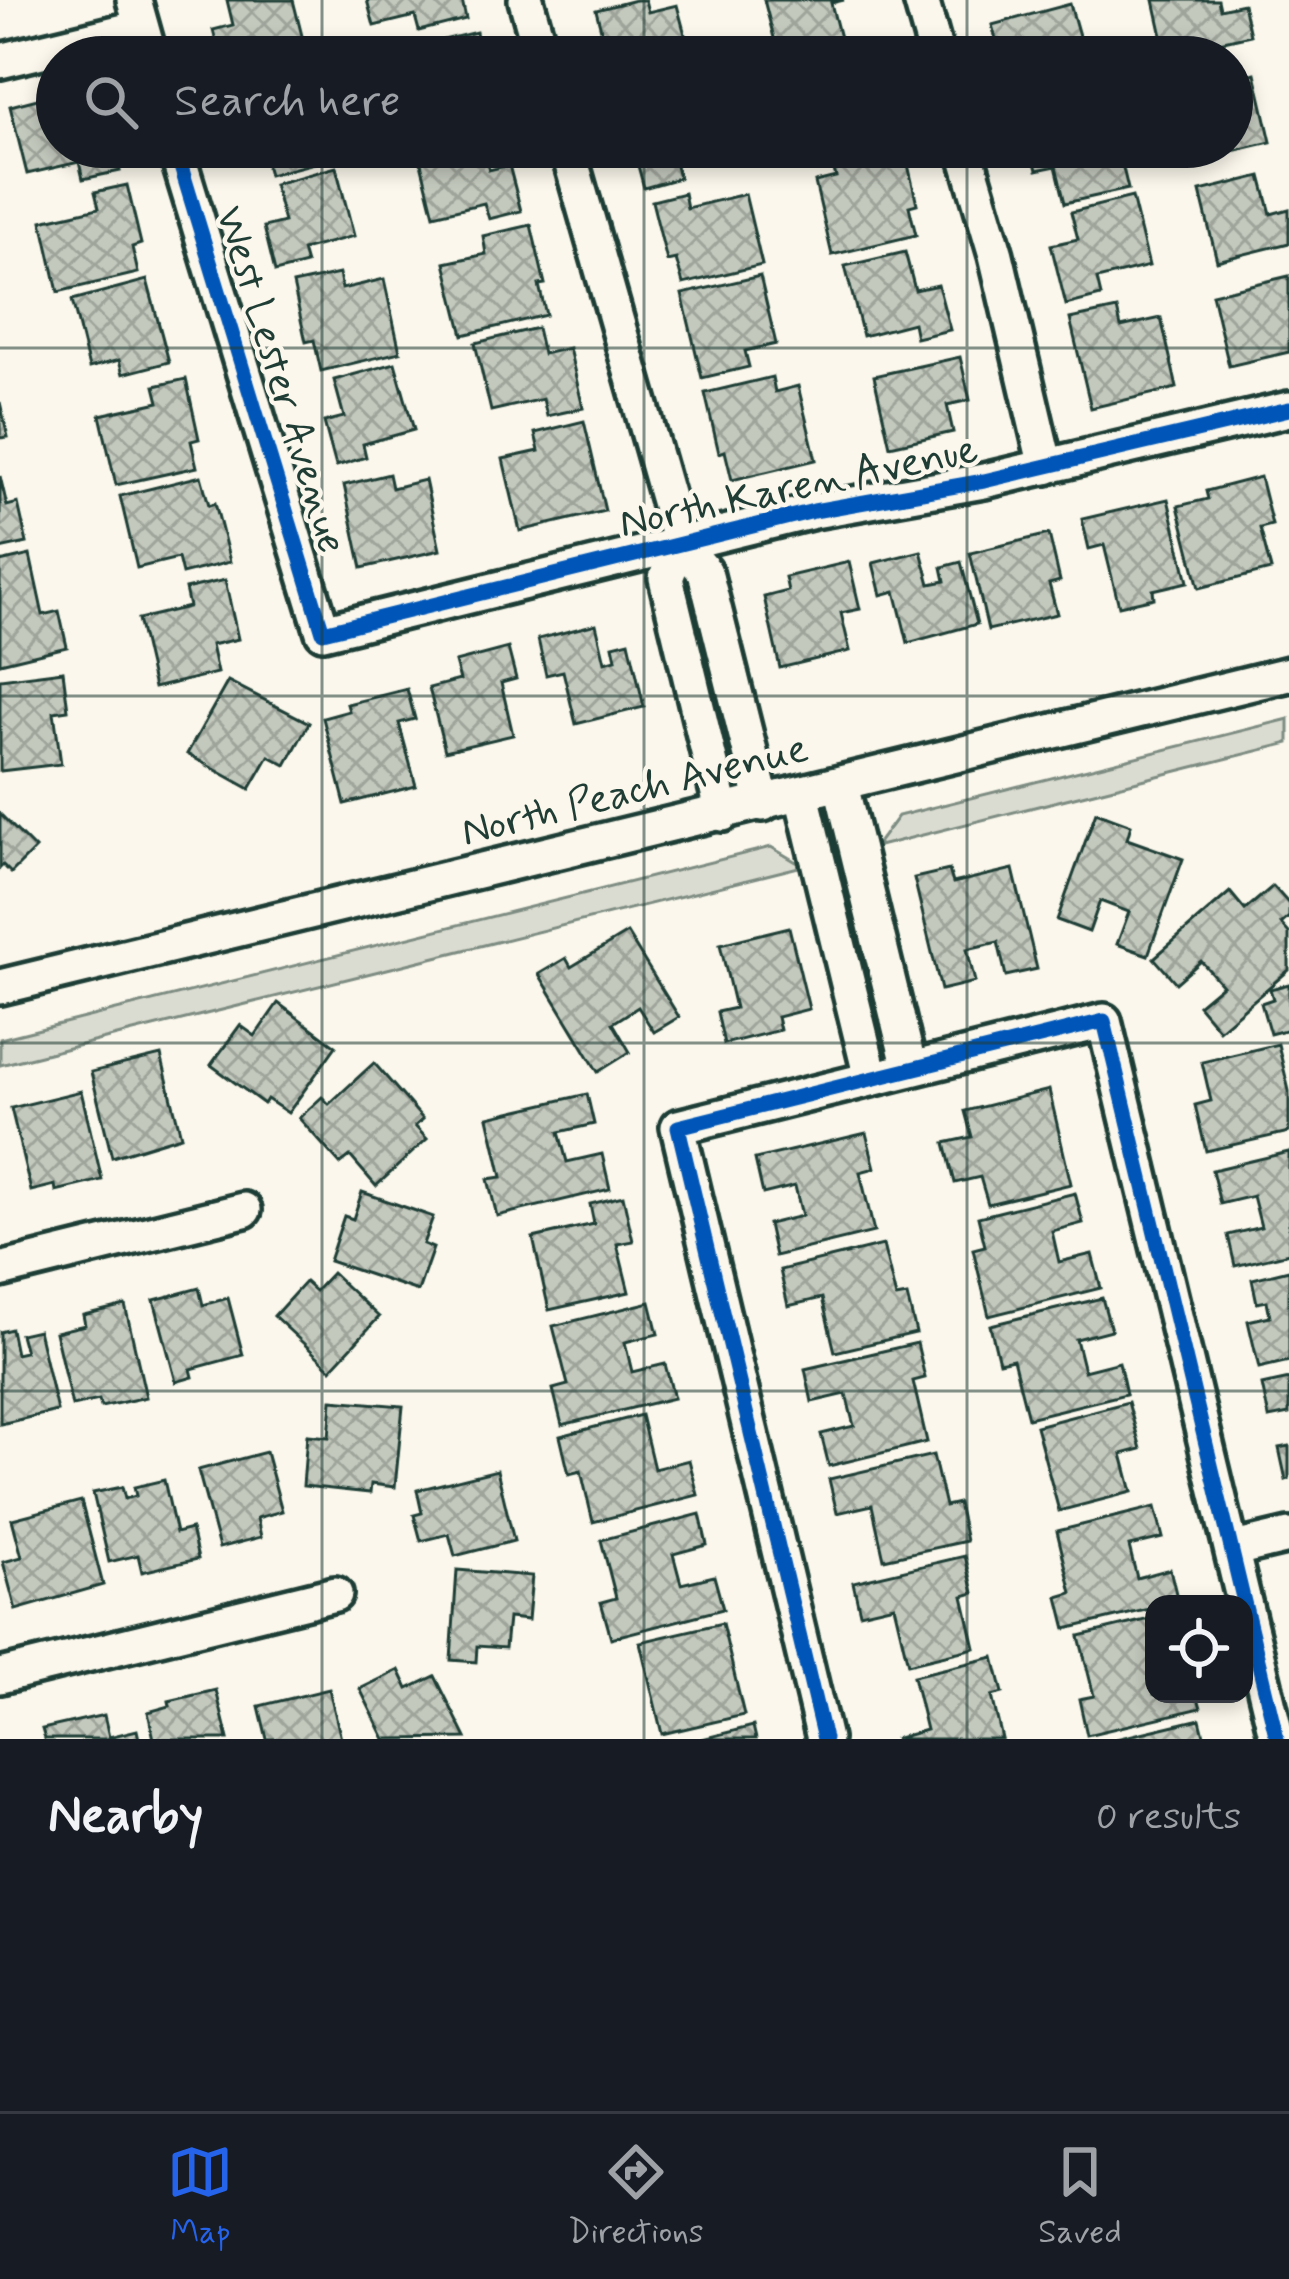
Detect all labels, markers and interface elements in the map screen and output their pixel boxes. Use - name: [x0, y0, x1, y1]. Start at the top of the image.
- search box: [36, 36, 1253, 168]
- icon: search: [78, 69, 144, 135]
- text: Search here: [174, 73, 401, 132]
- street label: West Lester Avenue: [201, 200, 359, 560]
- street label: North Karen Avenue: [614, 423, 983, 552]
- street label: North Peach Avenue: [456, 722, 814, 861]
- map controls: [1145, 1595, 1253, 1703]
- button: locate: [1145, 1595, 1253, 1703]
- text: Nearby: [48, 1784, 203, 1850]
- text: 0 results: [1096, 1792, 1241, 1843]
- tab: Map: [167, 2139, 233, 2255]
- tab: Directions: [568, 2139, 704, 2255]
- tab: Saved: [1038, 2139, 1122, 2255]

